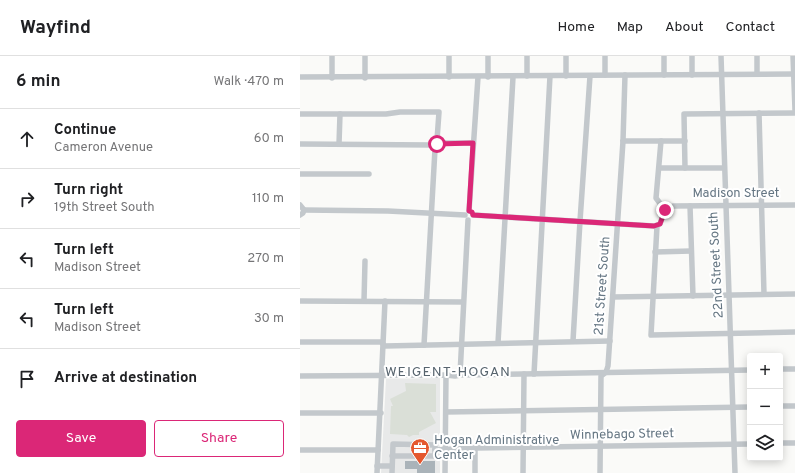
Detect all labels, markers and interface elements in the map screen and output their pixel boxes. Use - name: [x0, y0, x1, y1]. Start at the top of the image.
- text: Wayfind: [20, 16, 91, 40]
- text: Home: [558, 19, 595, 36]
- text: Map: [617, 19, 643, 36]
- text: About: [665, 19, 704, 36]
- text: Contact: [726, 19, 775, 36]
- text: 6 min: [16, 71, 60, 93]
- text: Walk · 470 m: [213, 74, 284, 90]
- text: Continue: [54, 121, 116, 140]
- icon: ahead: [16, 128, 38, 150]
- text: 60 m: [254, 131, 284, 147]
- route start: [428, 135, 446, 153]
- text: Cameron Avenue: [54, 140, 153, 156]
- text: Turn right: [54, 181, 123, 200]
- street label: Madison Street: [692, 186, 780, 202]
- icon: right: [16, 188, 38, 210]
- text: 110 m: [252, 191, 284, 207]
- text: 19th Street South: [54, 200, 155, 216]
- route end: [656, 201, 674, 219]
- street label: 22nd Street South: [706, 211, 728, 319]
- street label: 21st Street South: [592, 236, 614, 336]
- text: Turn left: [54, 241, 114, 260]
- icon: left: [16, 248, 38, 270]
- text: 270 m: [247, 251, 284, 267]
- text: Madison Street: [54, 260, 141, 276]
- text: Turn left: [54, 301, 114, 320]
- icon: left: [16, 308, 38, 330]
- text: 30 m: [254, 311, 284, 327]
- text: Madison Street: [54, 320, 141, 336]
- map controls: [747, 353, 783, 461]
- button: +: [747, 353, 783, 389]
- district label: WEIGENT-HOGAN: [385, 364, 511, 381]
- icon: arrive: [16, 368, 38, 390]
- text: Arrive at destination: [54, 369, 197, 388]
- button: −: [747, 389, 783, 425]
- button: Save: [16, 420, 146, 457]
- button: Share: [154, 420, 284, 457]
- button: layers: [747, 425, 783, 461]
- street label: Winnebago Street: [570, 426, 674, 444]
- place label: Hogan Administrative Center: [434, 433, 559, 464]
- office icon: Hogan Administrative Center: [409, 437, 431, 465]

